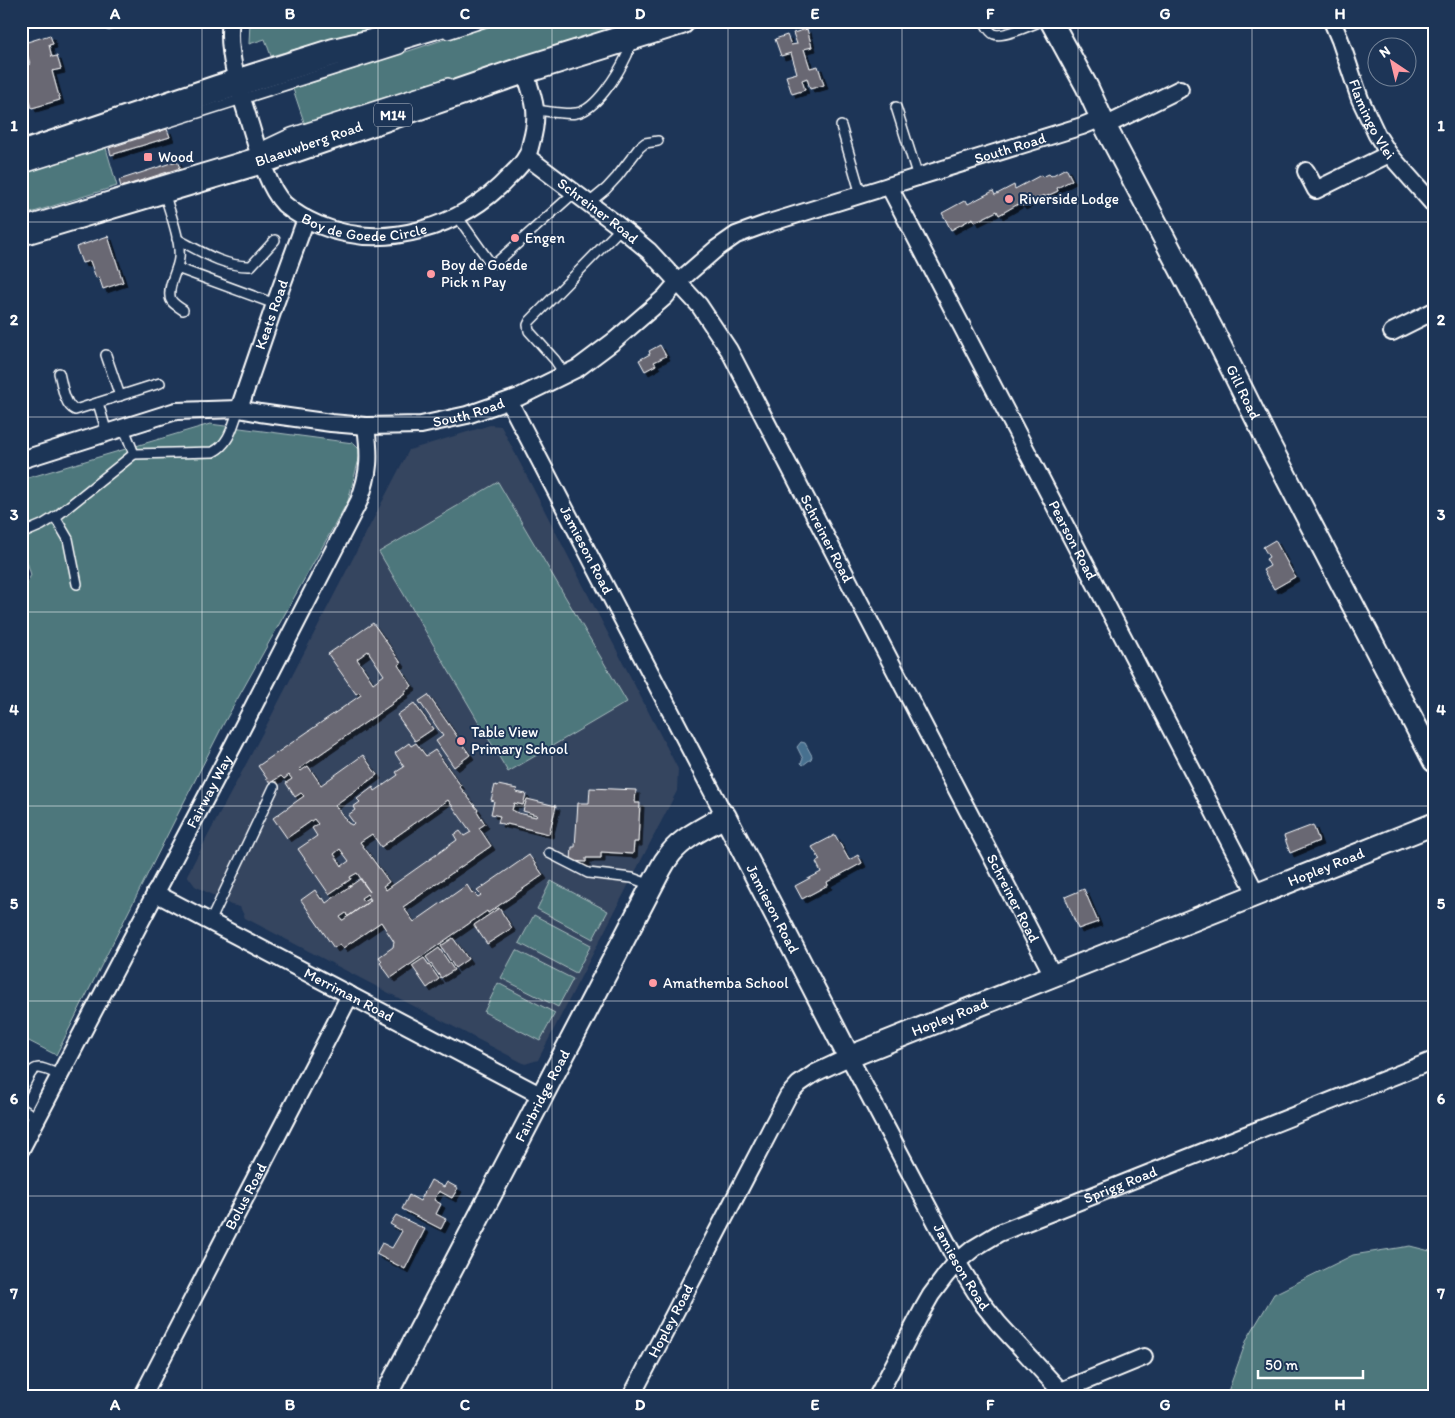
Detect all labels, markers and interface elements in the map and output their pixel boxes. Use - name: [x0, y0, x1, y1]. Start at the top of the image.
- text: A: [109, 4, 121, 23]
- text: B: [285, 4, 296, 23]
- text: C: [460, 4, 471, 23]
- text: D: [635, 4, 646, 23]
- text: E: [811, 4, 820, 23]
- text: F: [986, 4, 995, 23]
- text: G: [1159, 4, 1171, 23]
- text: H: [1334, 4, 1346, 23]
- north arrow: [1368, 38, 1418, 88]
- text: N: [1376, 42, 1394, 61]
- street label: Flamingo Vlei: [1345, 77, 1399, 163]
- road number: M14: [374, 104, 412, 126]
- text: 1: [10, 116, 18, 135]
- text: 1: [1437, 116, 1445, 135]
- street label: Blaauwberg Road: [253, 117, 365, 171]
- street label: South Road: [972, 129, 1048, 168]
- place label: Wood: [158, 148, 195, 166]
- marker: Wood: [142, 151, 154, 163]
- street label: Schreiner Road: [554, 174, 642, 247]
- place label: Riverside Lodge: [1019, 190, 1119, 208]
- marker: Riverside Lodge: [1003, 193, 1015, 205]
- street label: Boy de Goede Circle: [298, 209, 429, 245]
- place label: Engen: [525, 229, 565, 247]
- marker: Engen: [509, 232, 521, 244]
- place label: Boy de Goede Pick n Pay: [441, 256, 528, 291]
- marker: Boy de Goede Pick n Pay: [425, 268, 437, 280]
- street label: Keats Road: [251, 277, 292, 352]
- text: 2: [10, 310, 19, 329]
- text: 2: [1437, 310, 1446, 329]
- street label: Gill Road: [1222, 362, 1264, 423]
- street label: South Road: [431, 394, 507, 431]
- street label: Schreiner Road: [796, 491, 857, 586]
- street label: Pearson Road: [1045, 497, 1101, 584]
- street label: Jamieson Road: [556, 503, 617, 598]
- text: 3: [10, 505, 19, 524]
- text: 3: [1437, 505, 1446, 524]
- text: 4: [9, 700, 19, 719]
- text: 4: [1436, 700, 1446, 719]
- place label: Table View Primary School: [471, 723, 569, 758]
- marker: Table View Primary School: [455, 735, 467, 747]
- street label: Fairway Way: [182, 752, 236, 831]
- street label: Hopley Road: [1285, 843, 1368, 890]
- street label: Schreiner Road: [983, 851, 1043, 945]
- street label: Jamieson Road: [742, 861, 803, 957]
- text: 5: [10, 894, 19, 913]
- text: 5: [1437, 894, 1446, 913]
- street label: Merriman Road: [301, 964, 397, 1026]
- place label: Amathemba School: [663, 974, 789, 992]
- marker: Amathemba School: [647, 977, 659, 989]
- street label: Hopley Road: [909, 993, 991, 1040]
- street label: Fairbridge Road: [511, 1046, 574, 1145]
- text: 6: [10, 1089, 19, 1108]
- text: 6: [1437, 1089, 1446, 1108]
- street label: Bolus Road: [221, 1160, 271, 1233]
- street label: Sprigg Road: [1081, 1162, 1159, 1207]
- street label: Jamieson Road: [929, 1220, 994, 1315]
- street label: Hopley Road: [644, 1280, 698, 1361]
- text: 7: [9, 1284, 18, 1303]
- text: 7: [1436, 1284, 1445, 1303]
- scale bar: [1258, 1348, 1362, 1380]
- text: 50 m: [1265, 1356, 1298, 1374]
- text: A: [109, 1395, 121, 1414]
- text: B: [285, 1395, 296, 1414]
- text: C: [460, 1395, 471, 1414]
- text: D: [635, 1395, 646, 1414]
- text: E: [811, 1395, 820, 1414]
- text: F: [986, 1395, 995, 1414]
- text: G: [1159, 1395, 1171, 1414]
- text: H: [1334, 1395, 1346, 1414]

